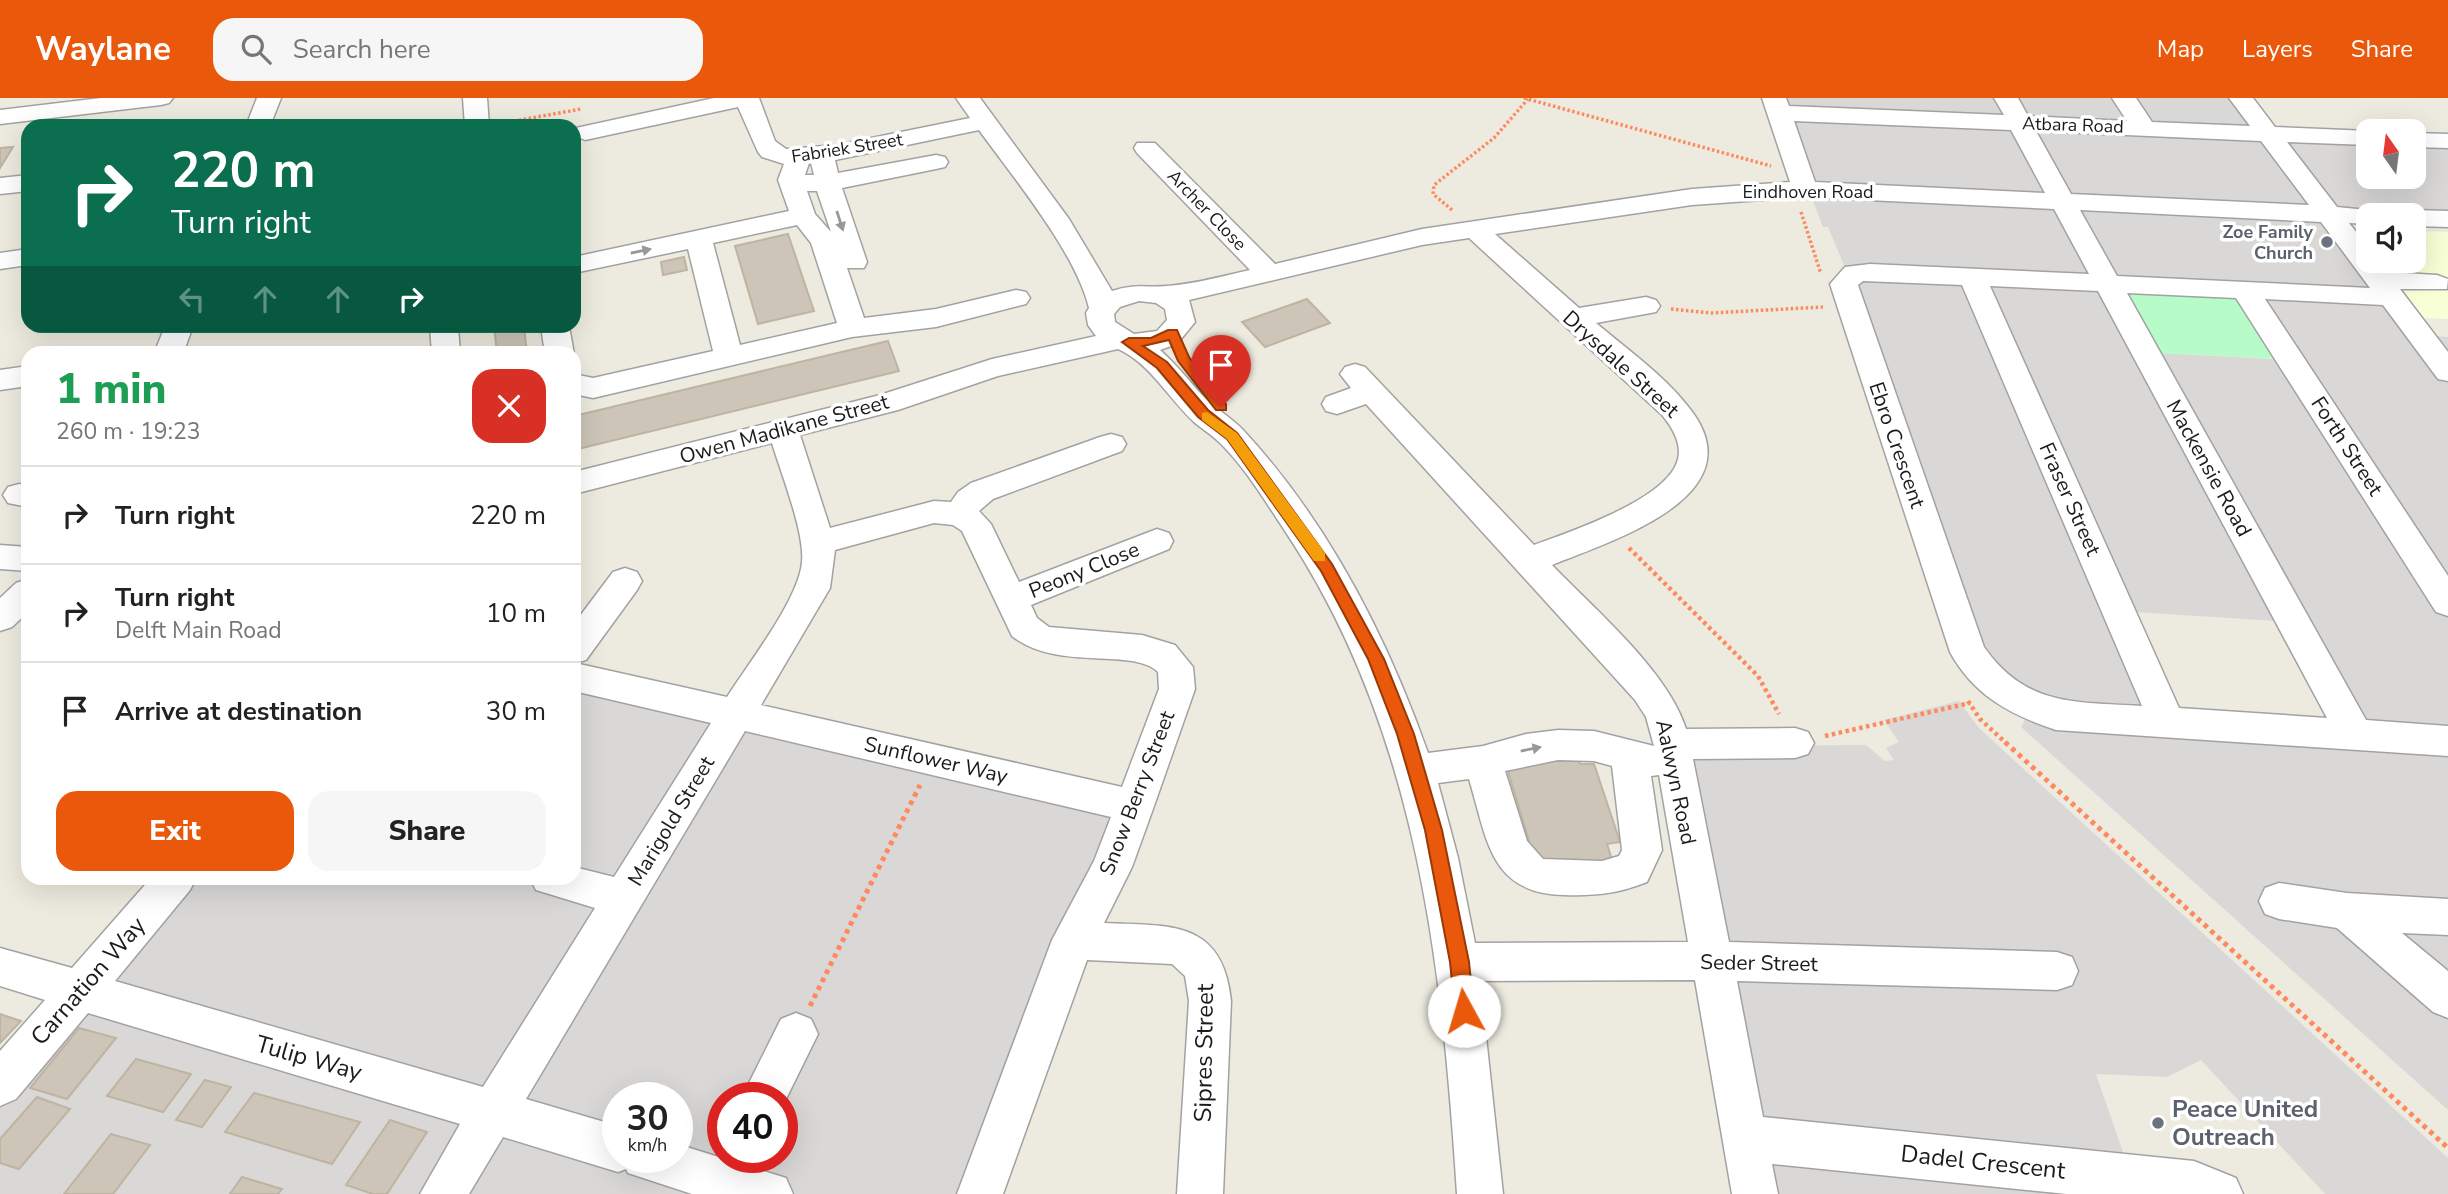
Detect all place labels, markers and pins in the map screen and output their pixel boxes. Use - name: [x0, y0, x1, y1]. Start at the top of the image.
- place label: Zoe Family Church: [2222, 220, 2314, 265]
- marker: Zoe Family Church: [2319, 234, 2335, 250]
- pin: [1191, 335, 1251, 407]
- place label: Peace United Outreach: [2172, 1093, 2318, 1153]
- marker: Peace United Outreach: [2150, 1115, 2166, 1131]

